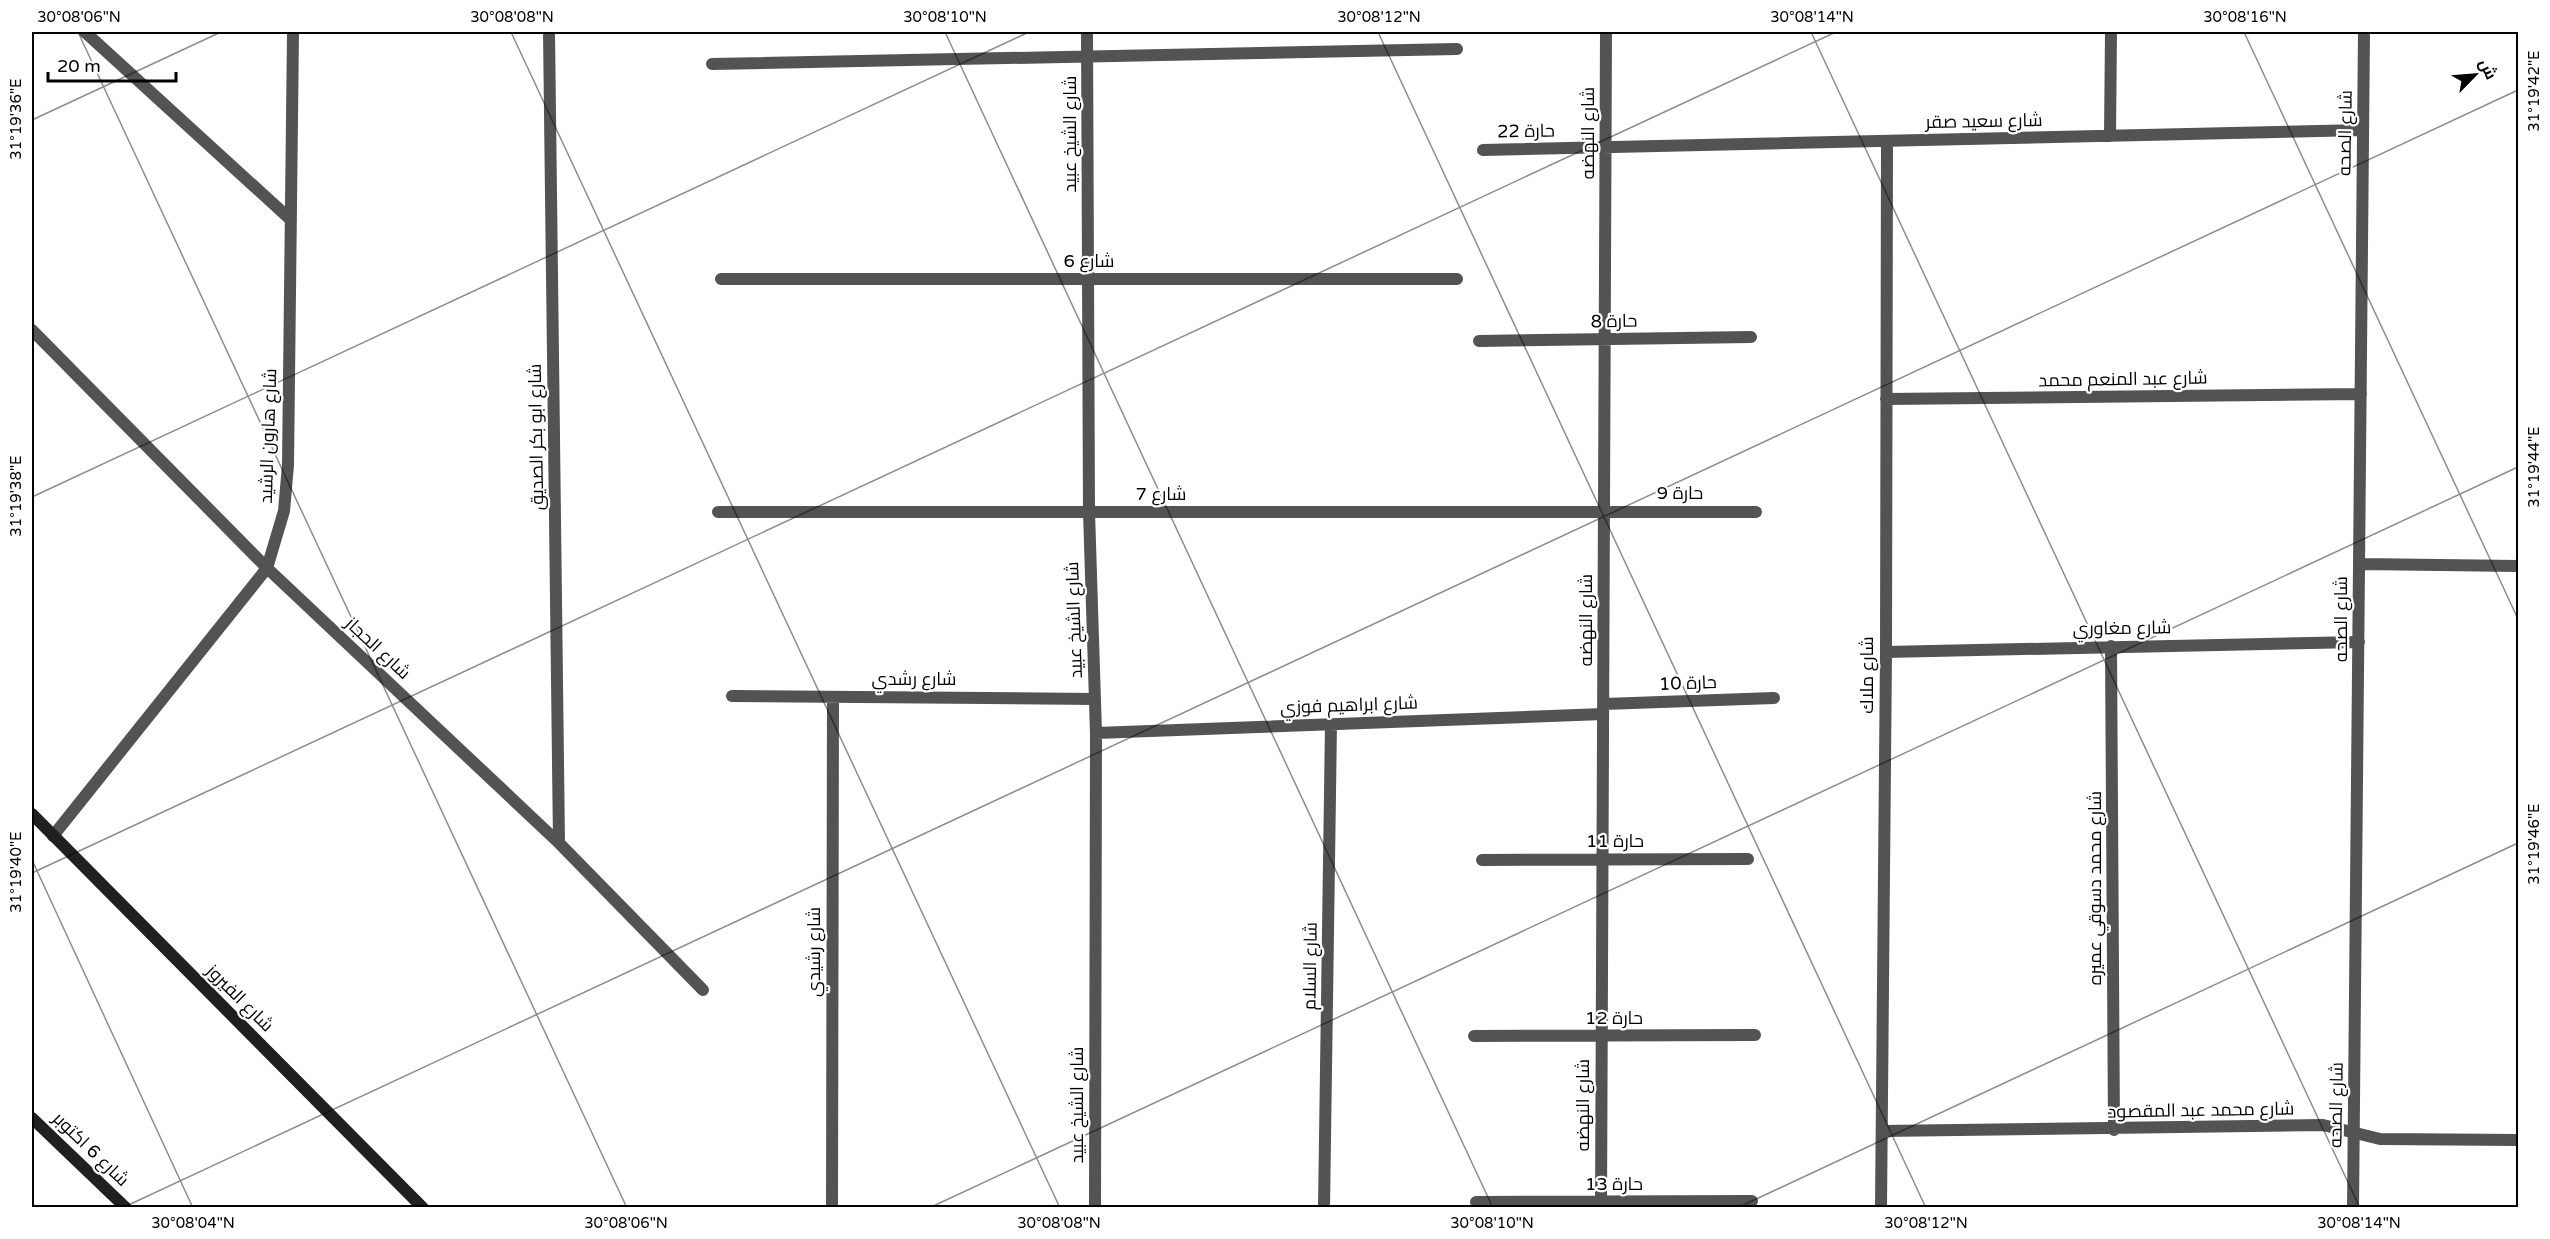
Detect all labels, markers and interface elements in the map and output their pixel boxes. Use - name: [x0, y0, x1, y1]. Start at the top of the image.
- text: 30°08'06"N: [37, 8, 121, 26]
- text: 30°08'08"N: [470, 8, 554, 26]
- text: 30°08'10"N: [903, 8, 987, 26]
- text: 30°08'12"N: [1337, 8, 1421, 26]
- text: 30°08'14"N: [1770, 8, 1854, 26]
- text: 30°08'16"N: [2203, 8, 2287, 26]
- scale bar: [48, 45, 176, 83]
- north arrow: [2445, 45, 2505, 105]
- text: 31°19'42"E: [2525, 50, 2543, 132]
- text: 20 m: [57, 55, 101, 77]
- text: ش: [2474, 56, 2501, 83]
- street label: شارع الشيخ عبيد: [1059, 76, 1082, 192]
- text: 31°19'36"E: [7, 78, 25, 160]
- street label: شارع النهضه: [1577, 87, 1600, 179]
- street label: شارع الصحه: [2333, 90, 2358, 176]
- street label: شارع سعيد صقر: [1924, 109, 2043, 134]
- street label: حارة 22: [1497, 119, 1555, 143]
- street label: شارع 6: [1064, 250, 1114, 273]
- street label: حارة 8: [1591, 310, 1637, 332]
- street label: شارع ابو بكر الصديق: [524, 363, 549, 511]
- street label: شارع عبد المنعم محمد: [2038, 367, 2208, 392]
- street label: شارع هارون الرشيد: [255, 368, 282, 504]
- text: 31°19'44"E: [2525, 426, 2543, 508]
- text: 31°19'38"E: [7, 455, 25, 537]
- street label: حارة 9: [1657, 482, 1703, 504]
- street label: شارع 7: [1136, 483, 1186, 506]
- street label: شارع الشيخ عبيد: [1061, 561, 1088, 679]
- street label: شارع النهضه: [1575, 574, 1598, 666]
- street label: شارع الصحه: [2330, 576, 2353, 662]
- street label: شارع الحجاز: [339, 612, 415, 684]
- street label: شارع مغاوري: [2073, 616, 2172, 643]
- street label: شارع ملاك: [1856, 636, 1879, 714]
- street label: شارع رشدي: [872, 668, 956, 693]
- street label: حارة 10: [1659, 671, 1717, 695]
- street label: شارع ابراهيم فوزي: [1280, 692, 1418, 721]
- street label: شارع محمد دسوقي عميره: [2084, 791, 2109, 985]
- text: 31°19'46"E: [2525, 803, 2543, 885]
- street label: حارة 11: [1586, 830, 1644, 852]
- text: 31°19'40"E: [7, 831, 25, 913]
- street label: شارع رشيدي: [803, 907, 828, 997]
- street label: شارع السلام: [1298, 922, 1323, 1010]
- street label: شارع الفيروز: [200, 959, 278, 1037]
- street label: حارة 12: [1585, 1007, 1643, 1029]
- street label: شارع الشيخ عبيد: [1066, 1047, 1089, 1163]
- street label: شارع النهضه: [1572, 1059, 1595, 1151]
- street label: شارع الصحه: [2324, 1062, 2349, 1148]
- street label: شارع محمد عبد المقصود: [2108, 1097, 2294, 1124]
- street label: شارع 6 اكتوبر: [47, 1107, 134, 1192]
- street label: حارة 13: [1585, 1173, 1643, 1195]
- text: 30°08'04"N: [151, 1214, 235, 1232]
- text: 30°08'06"N: [584, 1214, 668, 1232]
- text: 30°08'08"N: [1017, 1214, 1101, 1232]
- text: 30°08'10"N: [1450, 1214, 1534, 1232]
- text: 30°08'12"N: [1884, 1214, 1968, 1232]
- text: 30°08'14"N: [2317, 1214, 2401, 1232]

